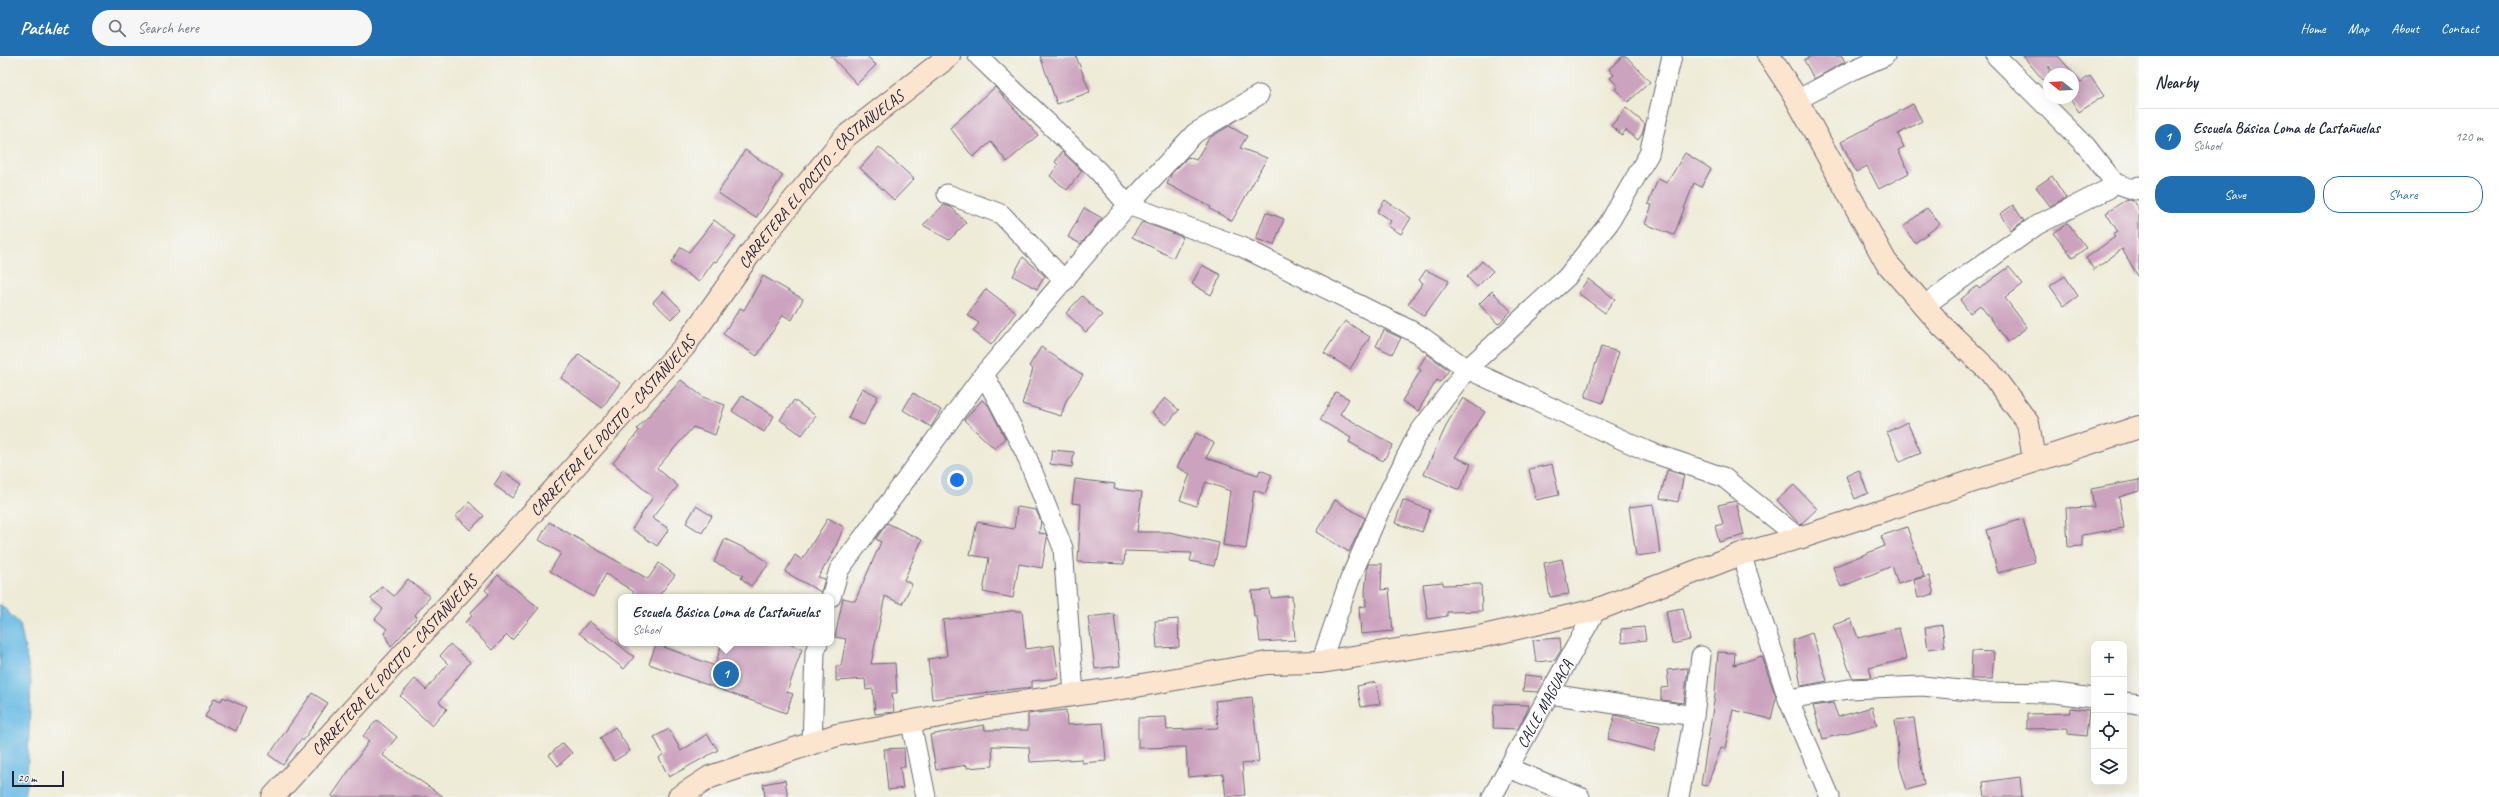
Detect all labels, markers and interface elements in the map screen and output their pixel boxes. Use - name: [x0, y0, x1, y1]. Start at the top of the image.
- search box: [92, 10, 372, 46]
- text: Pathlet: [20, 16, 68, 40]
- icon: search: [106, 17, 128, 39]
- text: Search here: [138, 19, 199, 38]
- text: Home: [2300, 20, 2326, 37]
- text: Map: [2348, 20, 2369, 37]
- text: About: [2391, 20, 2419, 37]
- text: Contact: [2441, 20, 2479, 37]
- north arrow: [2043, 68, 2079, 104]
- text: Nearby: [2155, 72, 2198, 93]
- street label: CARRETERA EL POCITO - CASTAÑUELAS: [734, 85, 910, 272]
- text: Escuela Básica Loma de Castañuelas: [2193, 119, 2380, 138]
- text: 1: [2165, 129, 2171, 145]
- text: 120 m: [2455, 129, 2483, 145]
- text: School: [2193, 138, 2221, 154]
- button: Save: [2155, 176, 2315, 213]
- button: Share: [2323, 176, 2483, 213]
- street label: CARRETERA EL POCITO - CASTAÑUELAS: [526, 330, 701, 520]
- your location: [947, 470, 967, 490]
- street label: CARRETERA EL POCITO - CASTAÑUELAS: [307, 570, 483, 760]
- popup: [618, 594, 834, 646]
- text: Escuela Básica Loma de Castañuelas: [633, 603, 819, 622]
- text: School: [633, 622, 661, 638]
- map controls: [2091, 641, 2127, 785]
- button: +: [2091, 641, 2127, 677]
- street label: CALLE MAGUACA: [1512, 656, 1578, 752]
- pin: 1: [713, 659, 739, 689]
- button: −: [2091, 677, 2127, 713]
- button: locate: [2091, 713, 2127, 749]
- button: layers: [2091, 749, 2127, 785]
- scale bar: [12, 769, 64, 788]
- text: 20 m: [18, 771, 37, 785]

